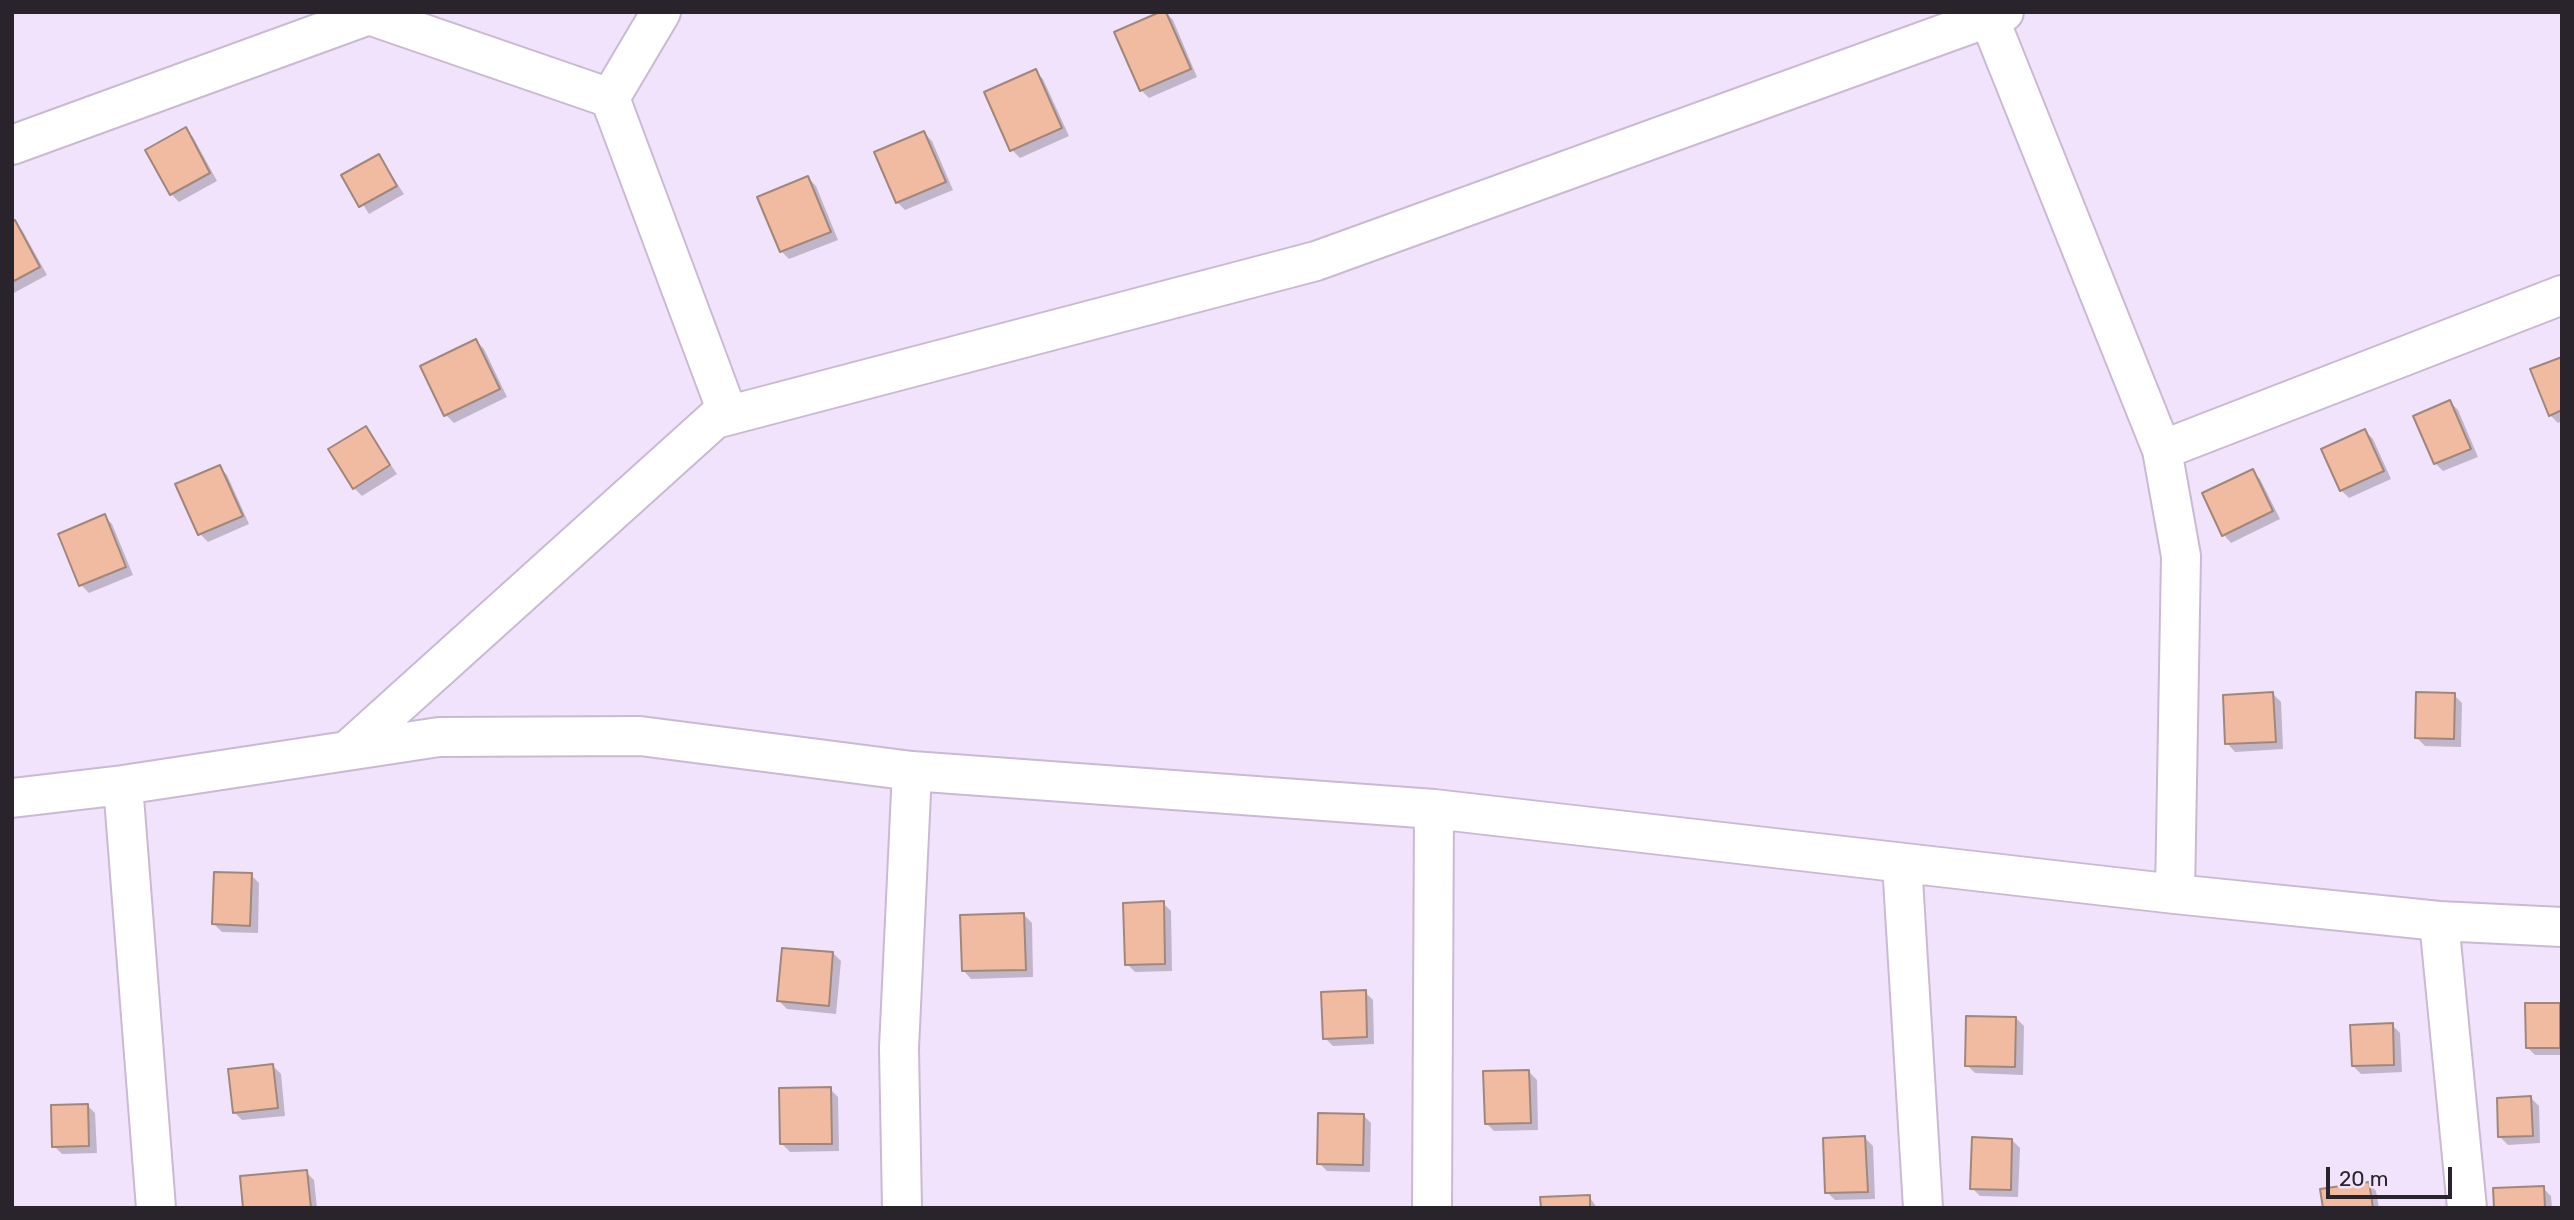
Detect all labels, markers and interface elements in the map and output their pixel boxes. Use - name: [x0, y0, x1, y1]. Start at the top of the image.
- scale bar: [2329, 1154, 2455, 1198]
- text: 20 m: [2339, 1166, 2388, 1191]

